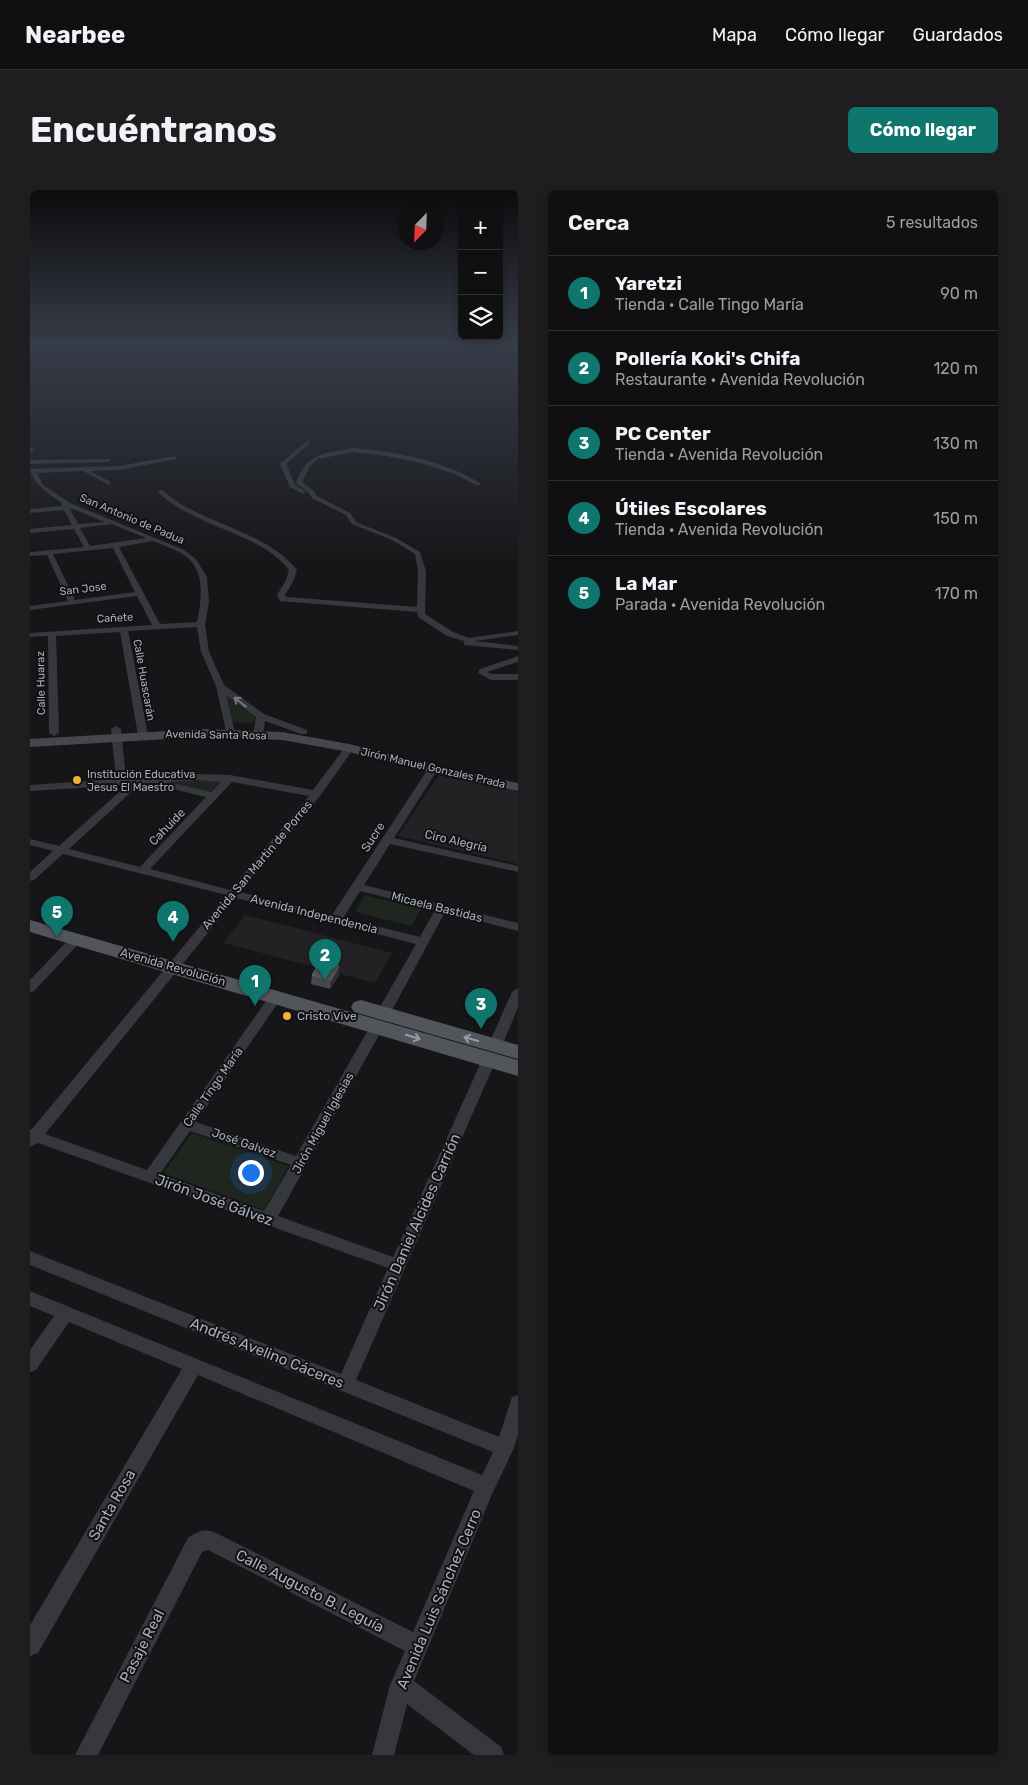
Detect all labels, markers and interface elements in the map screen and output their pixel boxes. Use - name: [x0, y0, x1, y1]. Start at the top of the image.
- text: Nearbee: [25, 21, 125, 49]
- text: Mapa: [712, 24, 757, 46]
- text: Cómo llegar: [785, 24, 884, 46]
- text: Guardados: [912, 24, 1003, 46]
- button: Cómo llegar: [848, 107, 998, 153]
- text: Encuéntranos: [30, 109, 277, 151]
- north arrow: [398, 205, 443, 250]
- map controls: [458, 205, 503, 340]
- button: +: [458, 205, 503, 250]
- text: Cerca: [568, 210, 629, 235]
- text: 5 resultados: [886, 213, 978, 232]
- button: −: [458, 250, 503, 295]
- text: Yaretzi: [615, 272, 682, 295]
- text: 1: [580, 284, 588, 303]
- text: 90 m: [940, 284, 978, 303]
- button: layers: [458, 295, 503, 340]
- text: Tienda · Calle Tingo María: [615, 295, 804, 314]
- text: Pollería Koki's Chifa: [615, 347, 800, 370]
- text: 2: [579, 359, 589, 378]
- text: 120 m: [933, 359, 978, 378]
- text: Restaurante · Avenida Revolución: [615, 370, 865, 389]
- text: PC Center: [615, 422, 711, 445]
- text: 3: [579, 434, 589, 453]
- text: 130 m: [933, 434, 978, 453]
- text: Tienda · Avenida Revolución: [615, 445, 823, 464]
- street label: San Antonio de Padua: [78, 491, 186, 547]
- text: Útiles Escolares: [615, 497, 767, 520]
- text: 4: [579, 509, 589, 528]
- text: 150 m: [933, 509, 978, 528]
- text: Tienda · Avenida Revolución: [615, 520, 823, 539]
- text: La Mar: [615, 572, 677, 595]
- street label: San Jose: [59, 580, 107, 598]
- text: 5: [579, 584, 589, 603]
- text: 170 m: [935, 584, 978, 603]
- text: Parada · Avenida Revolución: [615, 595, 825, 614]
- street label: Cañete: [96, 611, 134, 625]
- street label: Calle Huascarán: [130, 638, 158, 722]
- street label: Calle Huaraz: [34, 651, 48, 715]
- one-way arrow: [233, 696, 246, 707]
- street label: Avenida Santa Rosa: [165, 728, 267, 742]
- street label: Jirón Manuel Gonzales Prada: [359, 745, 507, 791]
- place label: Institución Educativa Jesus El Maestro: [87, 768, 195, 794]
- marker: Institución Educativa Jesus El Maestro: [71, 774, 83, 786]
- street label: Avenida San Martin de Porres: [199, 798, 315, 932]
- street label: Cahuide: [146, 805, 188, 848]
- street label: Sucre: [358, 819, 388, 854]
- street label: Ciro Alegría: [423, 827, 489, 855]
- street label: Micaela Bastidas: [390, 889, 484, 925]
- street label: Avenida Independencia: [249, 891, 379, 937]
- pin: 5: [41, 896, 73, 937]
- pin: 4: [157, 901, 189, 942]
- pin: 2: [309, 939, 341, 980]
- street label: Avenida Revolución: [119, 945, 227, 989]
- pin: 1: [239, 965, 271, 1006]
- pin: 3: [465, 988, 497, 1029]
- place label: Cristo Vive: [297, 1009, 357, 1023]
- marker: Cristo Vive: [281, 1010, 293, 1022]
- one-way arrow: [405, 1033, 421, 1043]
- one-way arrow: [463, 1034, 479, 1044]
- street label: Calle Tingo María: [180, 1044, 246, 1130]
- street label: Jirón Miguel Iglesias: [289, 1070, 357, 1176]
- street label: José Galvez: [210, 1125, 278, 1161]
- street label: Jirón Daniel Alcides Carrión: [370, 1131, 464, 1313]
- your location: [238, 1160, 264, 1186]
- street label: Jirón José Gálvez: [153, 1170, 276, 1230]
- street label: Andrés Avelino Cáceres: [188, 1314, 347, 1392]
- street label: Santa Rosa: [85, 1466, 139, 1544]
- street label: Avenida Luis Sánchez Cerro: [393, 1506, 485, 1692]
- street label: Calle Augusto B. Leguía: [233, 1546, 387, 1636]
- street label: Pasaje Real: [116, 1606, 168, 1686]

